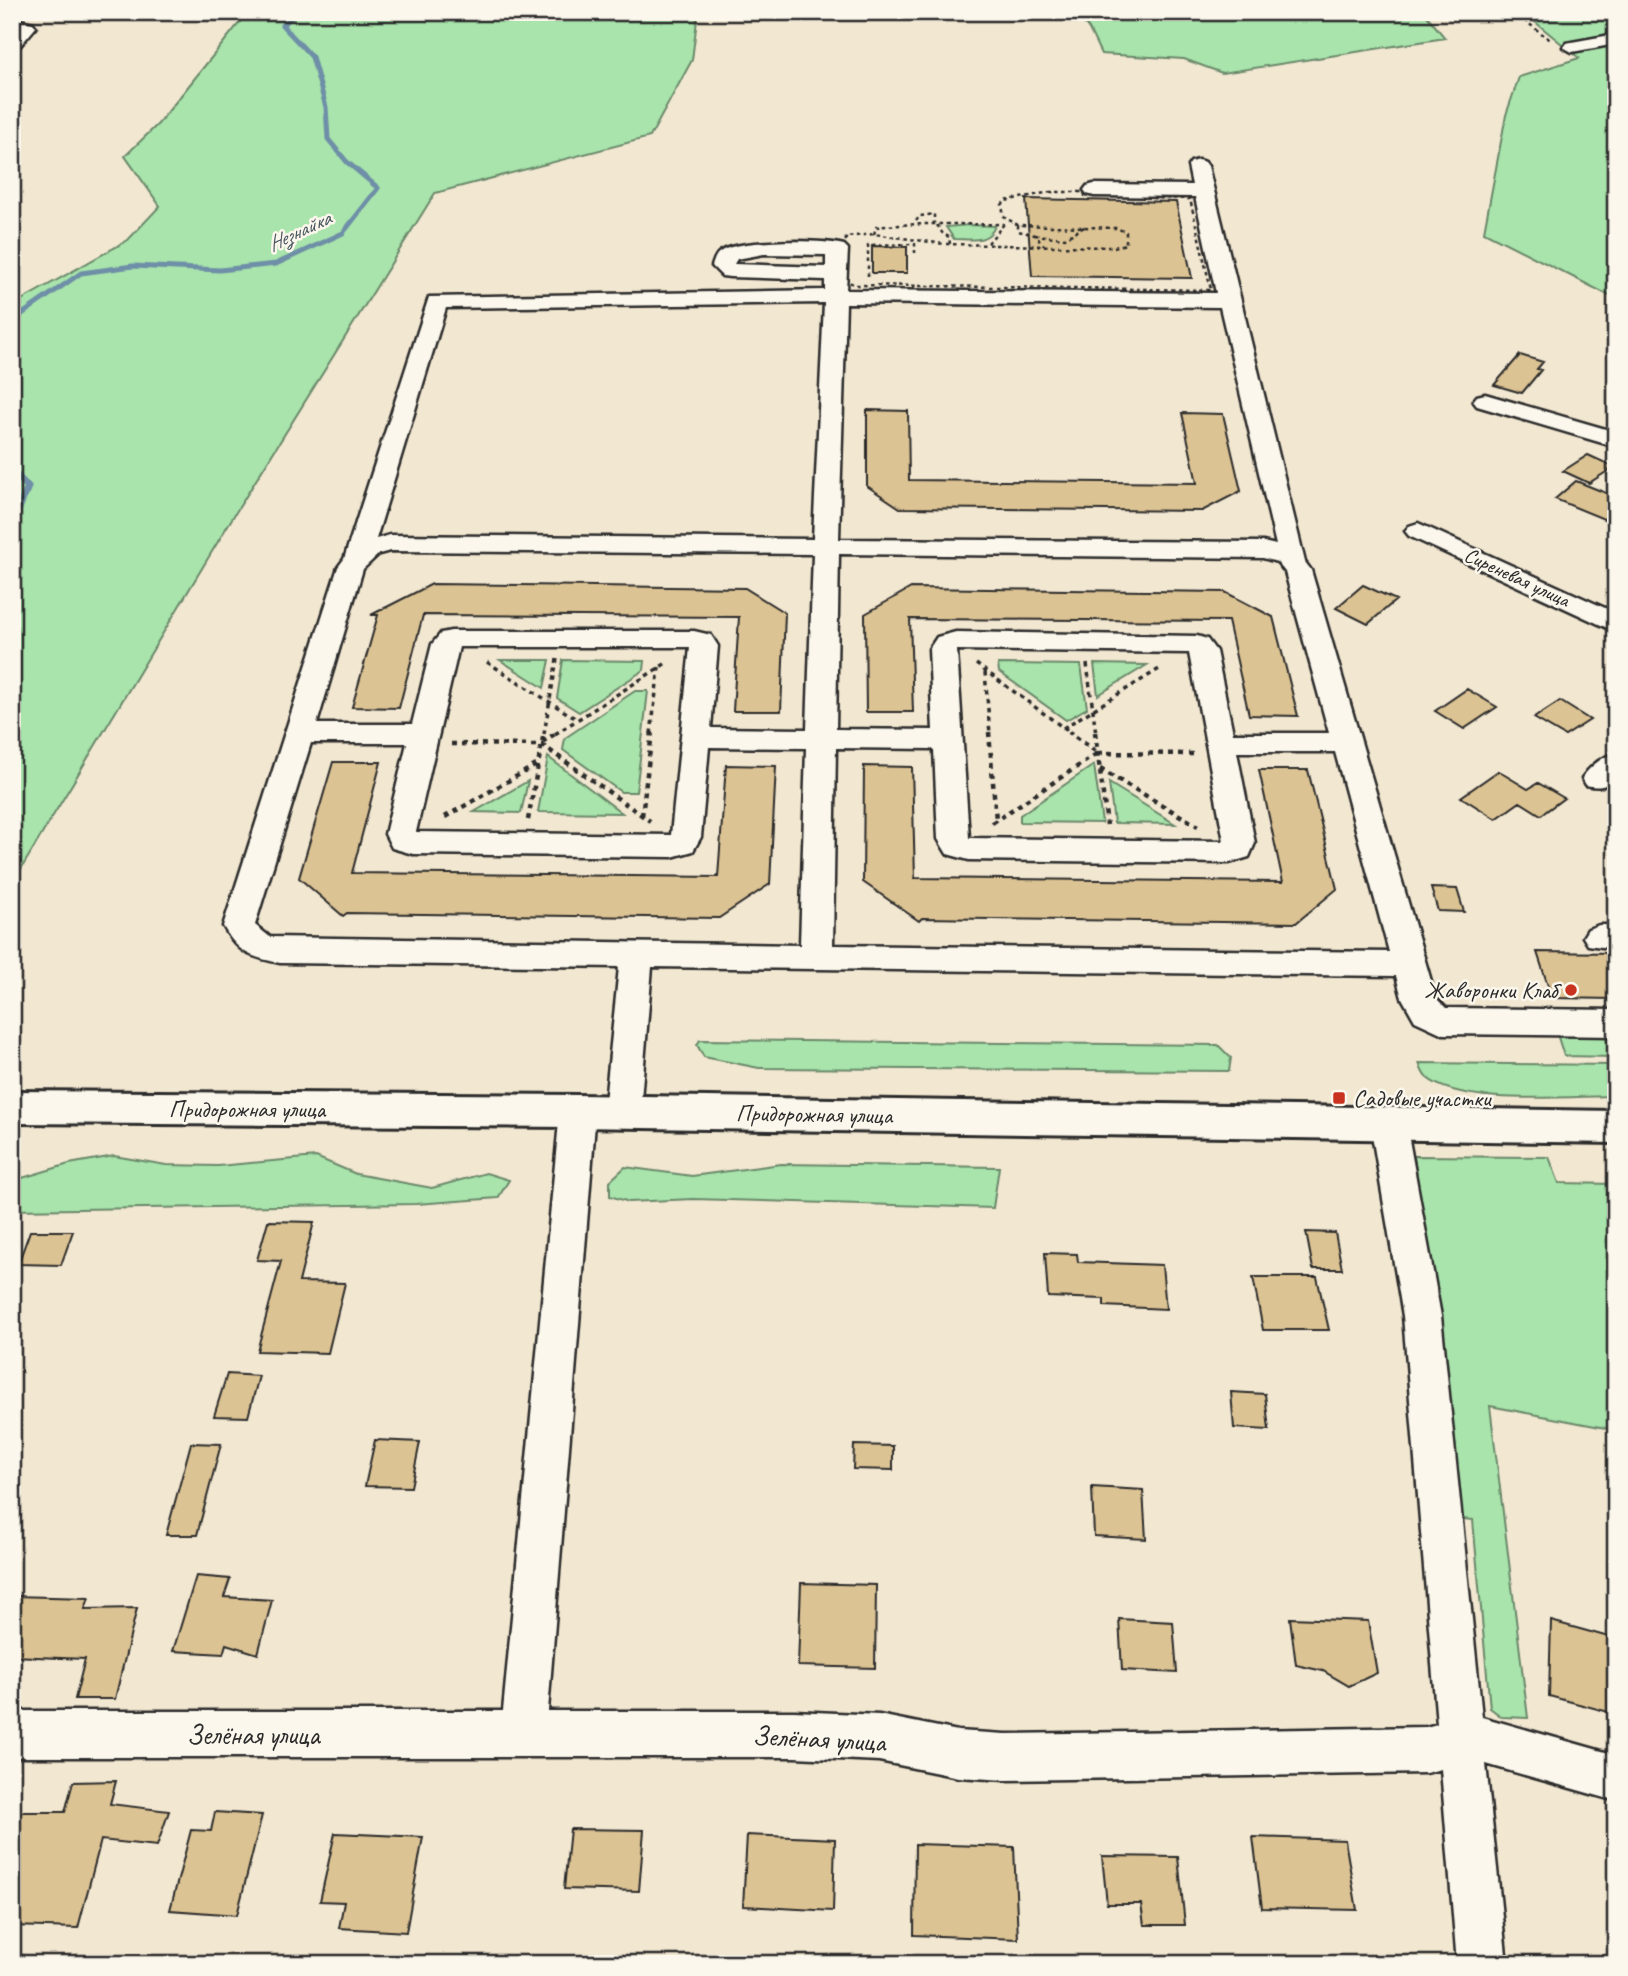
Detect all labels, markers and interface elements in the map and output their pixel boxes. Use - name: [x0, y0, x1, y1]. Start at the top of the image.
- water label: Незнайка: [263, 204, 337, 258]
- street label: Сиреневая улица: [1460, 541, 1575, 613]
- place label: Жаворонки Клаб: [1424, 975, 1562, 1005]
- marker: Жаворонки Клаб: [1563, 982, 1579, 998]
- place label: Садовые участки: [1353, 1083, 1493, 1113]
- marker: Садовые участки: [1331, 1090, 1347, 1106]
- street label: Придорожная улица: [169, 1094, 327, 1124]
- street label: Придорожная улица: [736, 1098, 894, 1130]
- street label: Зелёная улица: [186, 1717, 321, 1752]
- street label: Зелёная улица: [752, 1718, 888, 1760]

